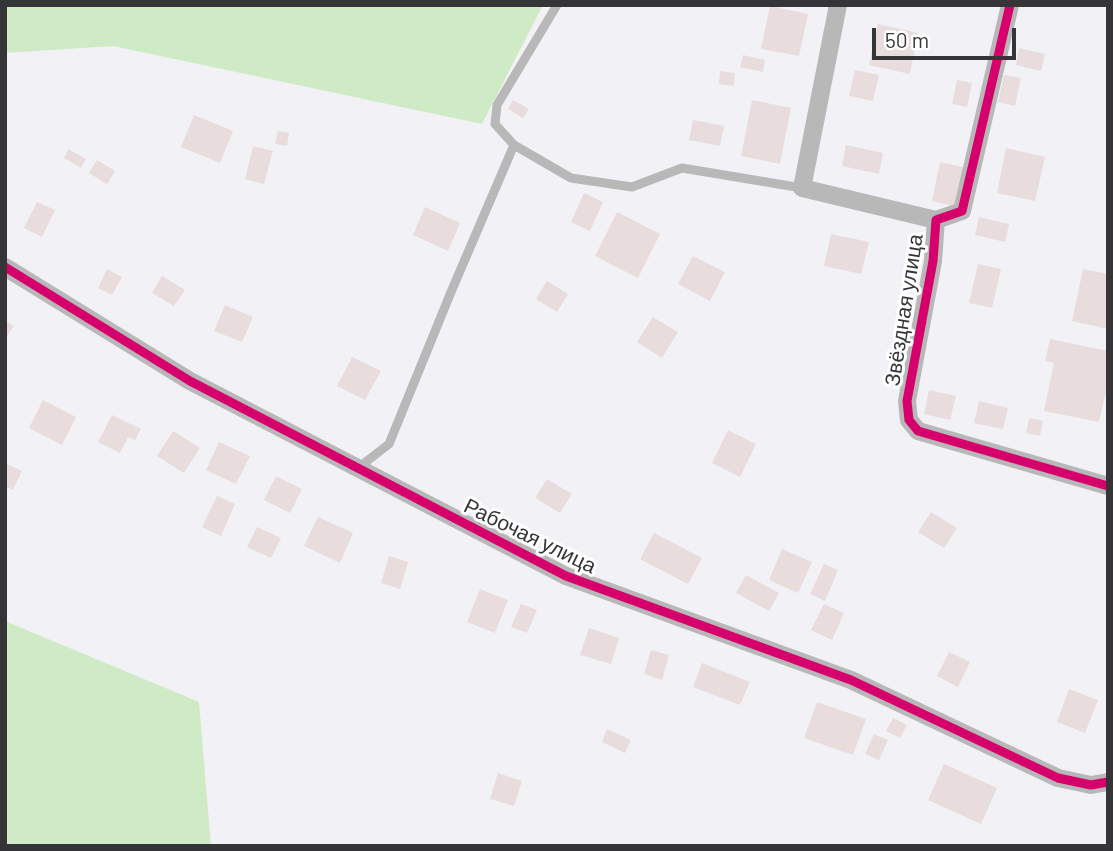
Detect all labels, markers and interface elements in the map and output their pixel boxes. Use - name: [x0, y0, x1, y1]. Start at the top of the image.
- scale bar: [875, 14, 1018, 58]
- text: 50 m: [885, 27, 929, 52]
- street label: Звёздная улица: [880, 232, 928, 388]
- street label: Рабочая улица: [460, 493, 600, 579]

